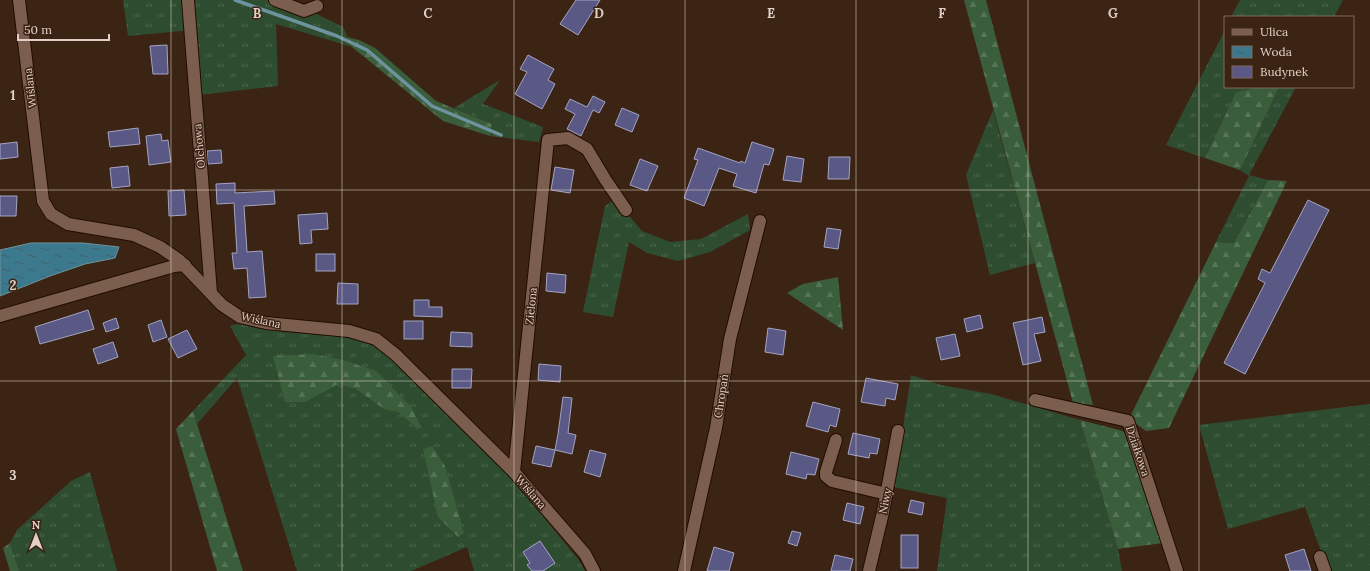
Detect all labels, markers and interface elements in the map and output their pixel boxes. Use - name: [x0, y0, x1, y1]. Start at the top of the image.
- text: B: [253, 5, 262, 22]
- text: C: [424, 5, 433, 22]
- text: D: [594, 5, 604, 22]
- text: E: [767, 5, 775, 22]
- text: F: [938, 5, 946, 22]
- text: G: [1108, 5, 1118, 22]
- scale bar: [18, 16, 109, 42]
- legend: [1224, 16, 1354, 88]
- text: 50 m: [24, 22, 52, 37]
- text: Ulica: [1260, 24, 1288, 39]
- text: Woda: [1260, 44, 1292, 59]
- text: Budynek: [1260, 64, 1309, 79]
- street label: Wiślana: [21, 67, 39, 109]
- text: 1: [10, 87, 16, 104]
- street label: Olchowa: [190, 123, 208, 169]
- text: 2: [10, 277, 17, 294]
- street label: Zielona: [522, 286, 540, 325]
- street label: Wiślana: [240, 309, 282, 331]
- street label: Chropań: [711, 373, 731, 419]
- street label: Działkowa: [1123, 424, 1153, 478]
- text: 3: [9, 467, 17, 484]
- street label: Wiślana: [513, 472, 550, 512]
- street label: Niwy: [875, 487, 895, 515]
- north arrow: [16, 515, 56, 555]
- text: N: [32, 518, 41, 532]

